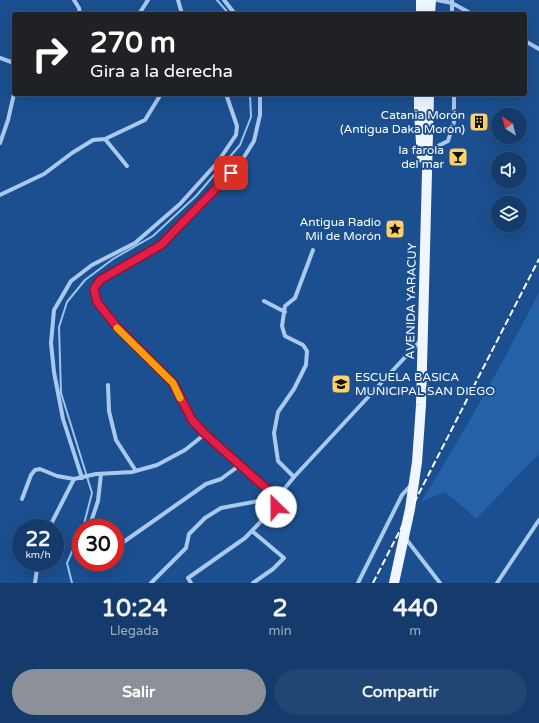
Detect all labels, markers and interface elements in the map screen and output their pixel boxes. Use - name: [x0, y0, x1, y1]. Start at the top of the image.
- text: 270 m: [90, 26, 176, 60]
- icon: right: [24, 28, 76, 80]
- text: Gira a la derecha: [90, 60, 233, 82]
- place label: Catania Morón (Antigua Daka Morón): [340, 108, 465, 136]
- north arrow: [491, 108, 527, 144]
- map controls: [491, 108, 527, 232]
- building icon: Catania Morón (Antigua Daka Morón): [468, 111, 490, 133]
- place label: la farola del mar: [399, 143, 444, 171]
- bar icon: la farola del mar: [447, 146, 469, 168]
- button: sound: [491, 152, 527, 188]
- pin: [214, 156, 248, 190]
- icon: arrive: [220, 162, 242, 184]
- button: layers: [491, 196, 527, 232]
- place label: Antigua Radio Mil de Morón: [299, 215, 381, 243]
- place icon: Antigua Radio Mil de Morón: [384, 218, 406, 240]
- street label: AVENIDA YARACUY: [403, 242, 419, 359]
- place label: ESCUELA BASICA MUNICIPAL SAN DIEGO: [355, 370, 495, 398]
- school or university icon: ESCUELA BASICA MUNICIPAL SAN DIEGO: [330, 373, 352, 395]
- position arrow: [255, 486, 297, 528]
- speed limit sign: 30: [72, 519, 124, 571]
- text: 22: [25, 528, 51, 552]
- text: km/h: [25, 549, 51, 561]
- text: 10:24: [101, 594, 168, 623]
- text: 2: [273, 594, 288, 623]
- text: 440: [393, 594, 438, 623]
- text: Llegada: [110, 623, 159, 639]
- text: min: [269, 623, 292, 639]
- text: m: [409, 623, 421, 639]
- button: Salir: [12, 669, 266, 715]
- button: Compartir: [274, 669, 527, 715]

